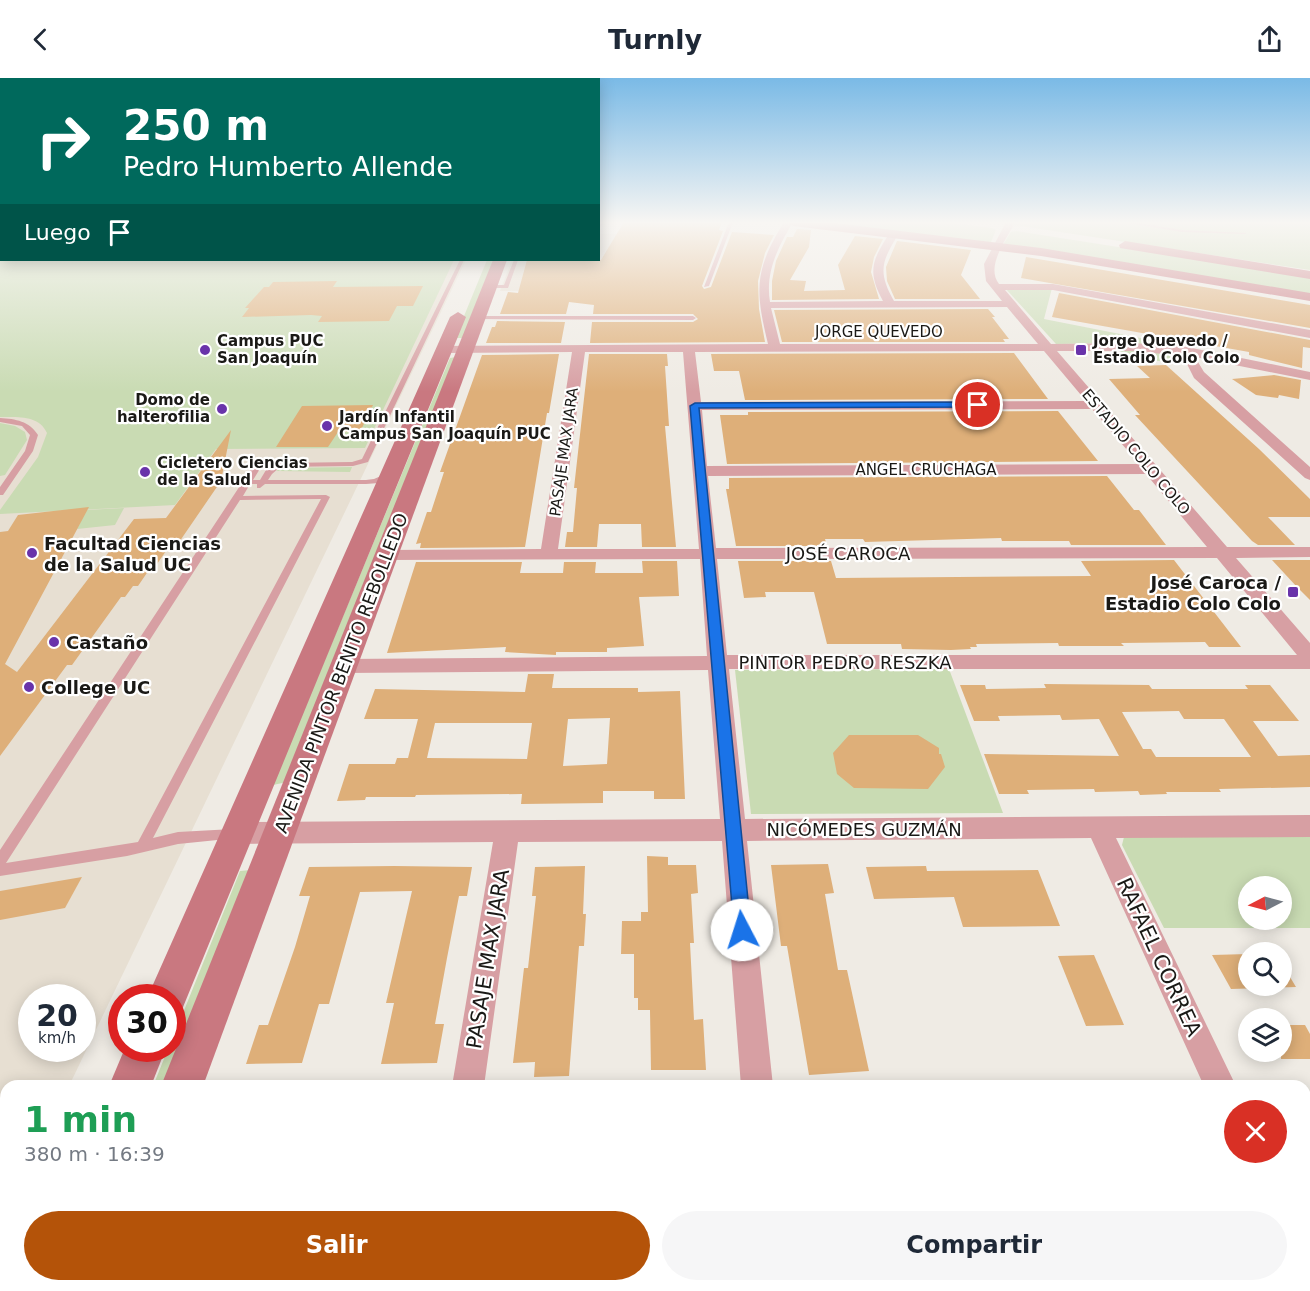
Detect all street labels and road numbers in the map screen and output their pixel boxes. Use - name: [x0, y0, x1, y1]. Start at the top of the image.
- street label: JORGE QUEVEDO: [814, 323, 943, 341]
- street label: PASAJE MAX JARA: [546, 386, 582, 518]
- street label: ESTADIO COLO COLO: [1078, 386, 1194, 518]
- street label: ANGEL CRUCHAGA: [855, 461, 997, 479]
- street label: AVENIDA PINTOR BENITO REBOLLEDO: [270, 510, 412, 836]
- street label: JOSÉ CAROCA: [785, 543, 911, 564]
- street label: PINTOR PEDRO RESZKA: [739, 652, 952, 673]
- street label: NICÓMEDES GUZMÁN: [766, 819, 962, 840]
- street label: PASAJE MAX JARA: [462, 867, 514, 1051]
- street label: RAFAEL CORREA: [1112, 874, 1207, 1041]

